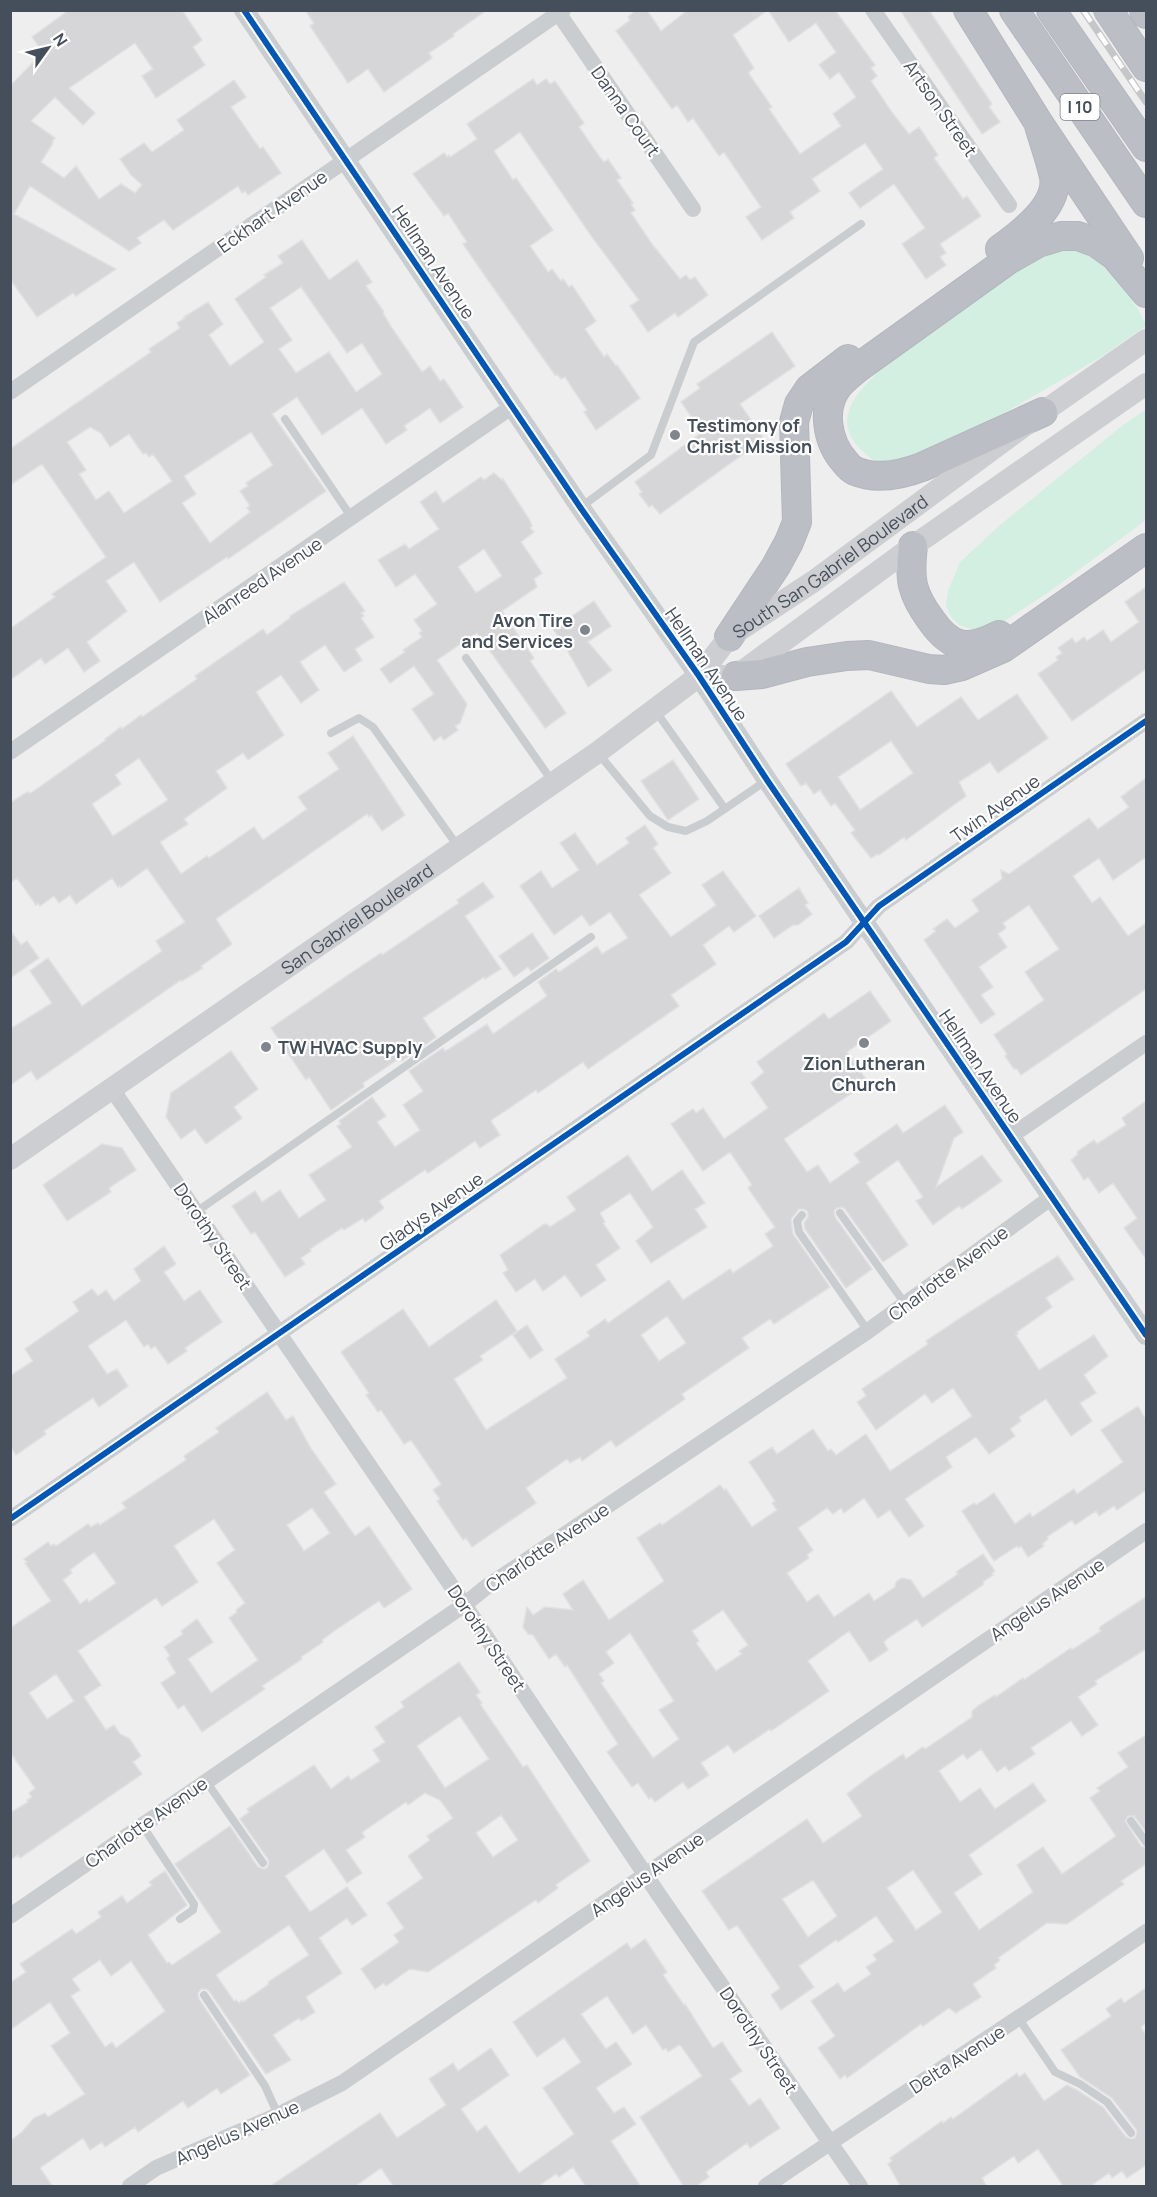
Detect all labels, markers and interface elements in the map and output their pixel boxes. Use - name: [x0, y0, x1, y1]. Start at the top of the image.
- north arrow: [18, 18, 78, 78]
- text: N: [48, 29, 73, 51]
- street label: Artson Street: [899, 55, 983, 161]
- street label: Danna Court: [586, 61, 666, 161]
- road number: I 10: [1060, 94, 1100, 120]
- street label: Eckhart Avenue: [212, 164, 332, 258]
- street label: Hellman Avenue: [387, 200, 481, 324]
- place label: Testimony of Christ Mission: [687, 413, 812, 458]
- marker: Testimony of Christ Mission: [668, 428, 682, 442]
- street label: South San Gabriel Boulevard: [728, 489, 933, 644]
- street label: Alanreed Avenue: [197, 531, 327, 629]
- street label: Hellman Avenue: [660, 602, 754, 726]
- place label: Avon Tire and Services: [461, 608, 573, 653]
- marker: Avon Tire and Services: [578, 623, 592, 637]
- street label: Twin Avenue: [946, 768, 1044, 848]
- street label: San Gabriel Boulevard: [276, 858, 438, 980]
- street label: Hellman Avenue: [934, 1004, 1028, 1128]
- place label: TW HVAC Supply: [278, 1035, 422, 1059]
- marker: Zion Lutheran Church: [857, 1036, 871, 1050]
- marker: TW HVAC Supply: [259, 1040, 273, 1054]
- place label: Zion Lutheran Church: [803, 1051, 925, 1096]
- street label: Gladys Avenue: [374, 1166, 488, 1256]
- street label: Dorothy Street: [169, 1178, 257, 1294]
- street label: Charlotte Avenue: [883, 1220, 1013, 1326]
- street label: Charlotte Avenue: [481, 1497, 613, 1597]
- street label: Angelus Avenue: [985, 1552, 1109, 1646]
- street label: Dorothy Street: [443, 1580, 531, 1696]
- street label: Charlotte Avenue: [80, 1771, 212, 1873]
- street label: Angelus Avenue: [586, 1826, 708, 1922]
- street label: Dorothy Street: [715, 1982, 803, 2098]
- street label: Delta Avenue: [905, 2019, 1009, 2099]
- street label: Angelus Avenue: [171, 2094, 303, 2170]

